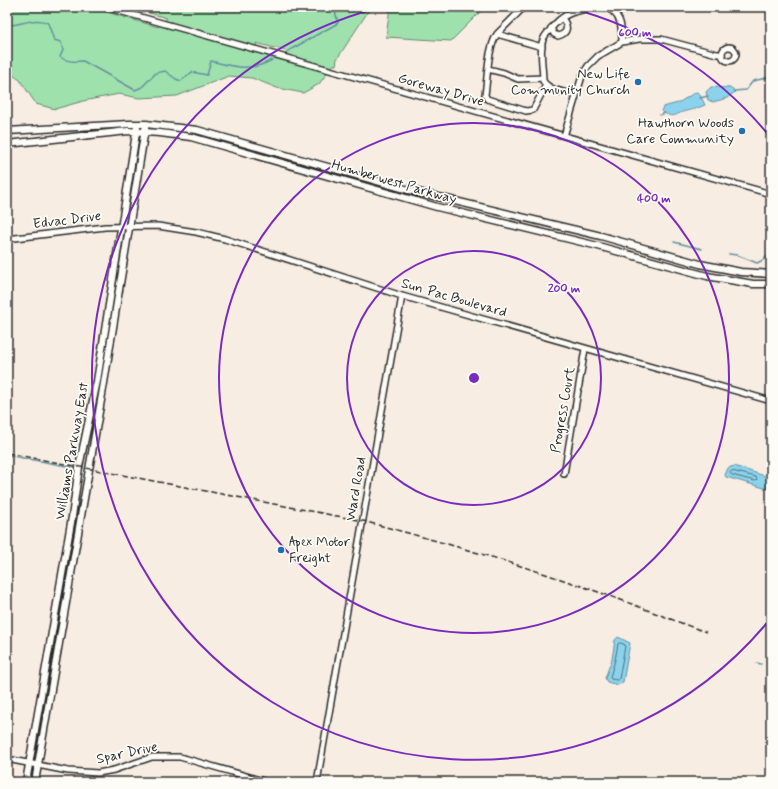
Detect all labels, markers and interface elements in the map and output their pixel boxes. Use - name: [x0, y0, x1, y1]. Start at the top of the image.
- text: 600 m: [618, 25, 652, 41]
- place label: New Life Community Church: [511, 65, 630, 99]
- street label: Goreway Drive: [396, 69, 486, 111]
- marker: New Life Community Church: [633, 77, 643, 87]
- place label: Hawthorn Woods Care Community: [626, 114, 734, 148]
- marker: Hawthorn Woods Care Community: [737, 126, 747, 136]
- street label: Humberwest Parkway: [329, 156, 459, 208]
- text: 400 m: [637, 191, 671, 207]
- street label: Edvac Drive: [32, 207, 102, 233]
- street label: Sun Pac Boulevard: [399, 274, 509, 322]
- text: 200 m: [548, 281, 581, 297]
- street label: Progress Court: [547, 365, 580, 454]
- centre of rings: [467, 371, 481, 385]
- street label: Williams Parkway East: [51, 381, 93, 521]
- street label: Ward Road: [342, 456, 370, 522]
- place label: Apex Motor Freight: [289, 533, 350, 567]
- marker: Apex Motor Freight: [276, 545, 286, 555]
- street label: Spar Drive: [95, 738, 159, 768]

